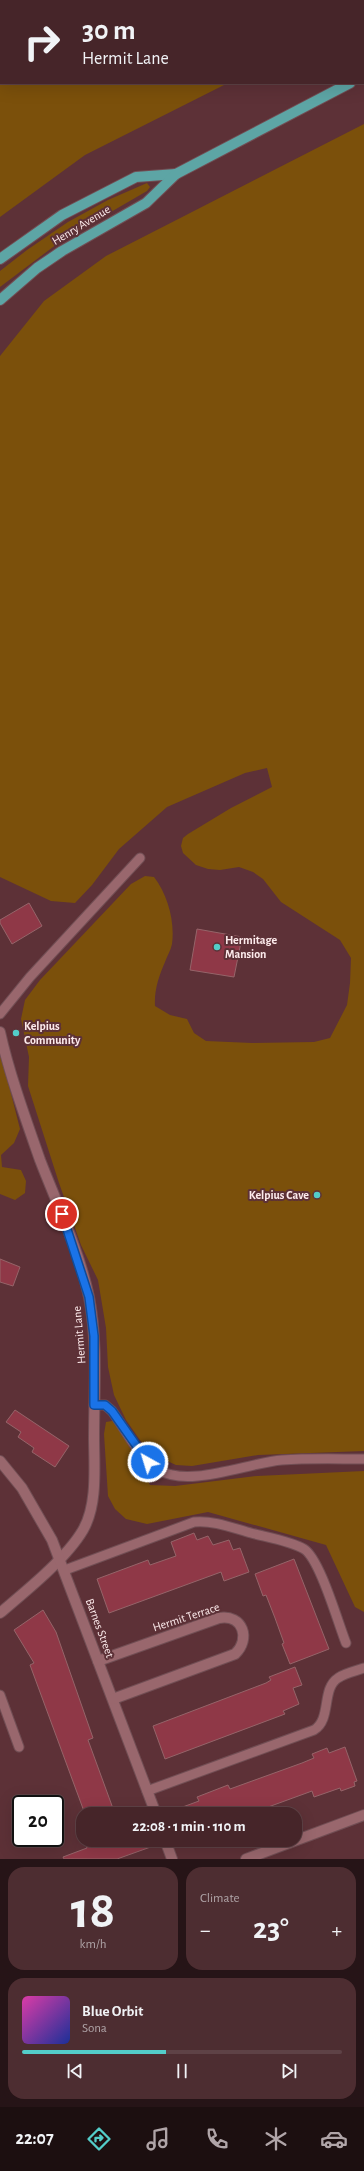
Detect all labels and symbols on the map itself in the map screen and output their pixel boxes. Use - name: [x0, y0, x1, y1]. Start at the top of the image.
- street label: Henry Avenue: [50, 203, 113, 248]
- place label: Hermitage Mansion: [225, 934, 278, 960]
- marker: Hermitage Mansion: [212, 942, 222, 952]
- place label: Kelpius Community: [24, 1020, 81, 1047]
- marker: Kelpius Community: [11, 1028, 21, 1038]
- place label: Kelpius Cave: [249, 1189, 309, 1201]
- marker: Kelpius Cave: [312, 1190, 322, 1200]
- pin: [45, 1197, 79, 1231]
- street label: Hermit Lane: [71, 1306, 87, 1364]
- position arrow: [127, 1441, 169, 1483]
- street label: Barnes Street: [84, 1597, 116, 1659]
- street label: Hermit Terrace: [151, 1601, 221, 1633]
- speed limit sign: 20: [12, 1795, 64, 1847]

